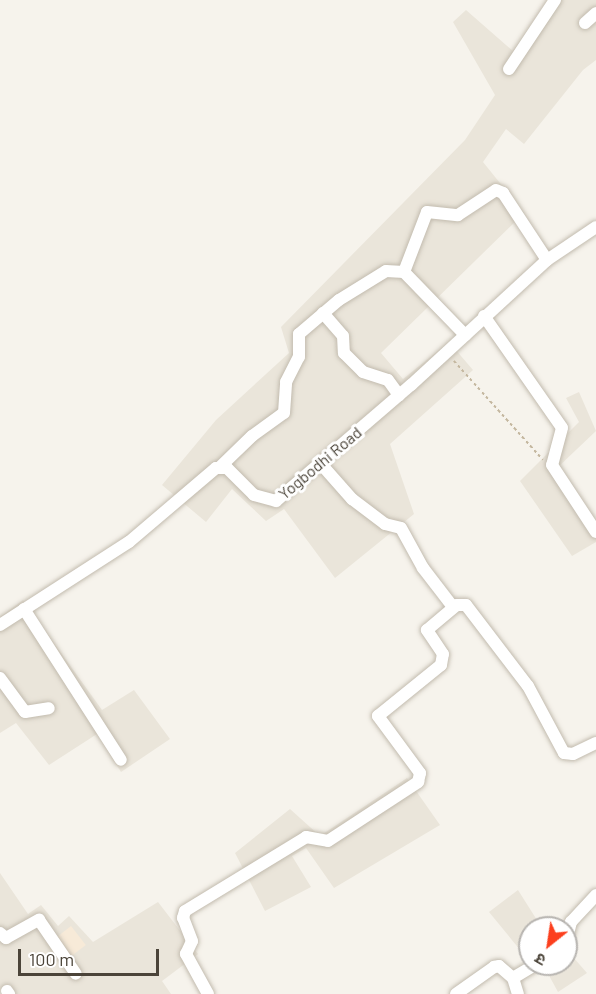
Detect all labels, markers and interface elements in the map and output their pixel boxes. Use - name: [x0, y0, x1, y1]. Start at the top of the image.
- street label: Yogbodhi Road: [274, 423, 366, 503]
- north arrow: [518, 916, 578, 976]
- scale bar: [21, 937, 162, 975]
- text: 100 m: [29, 948, 74, 970]
- text: उ: [531, 950, 549, 971]

